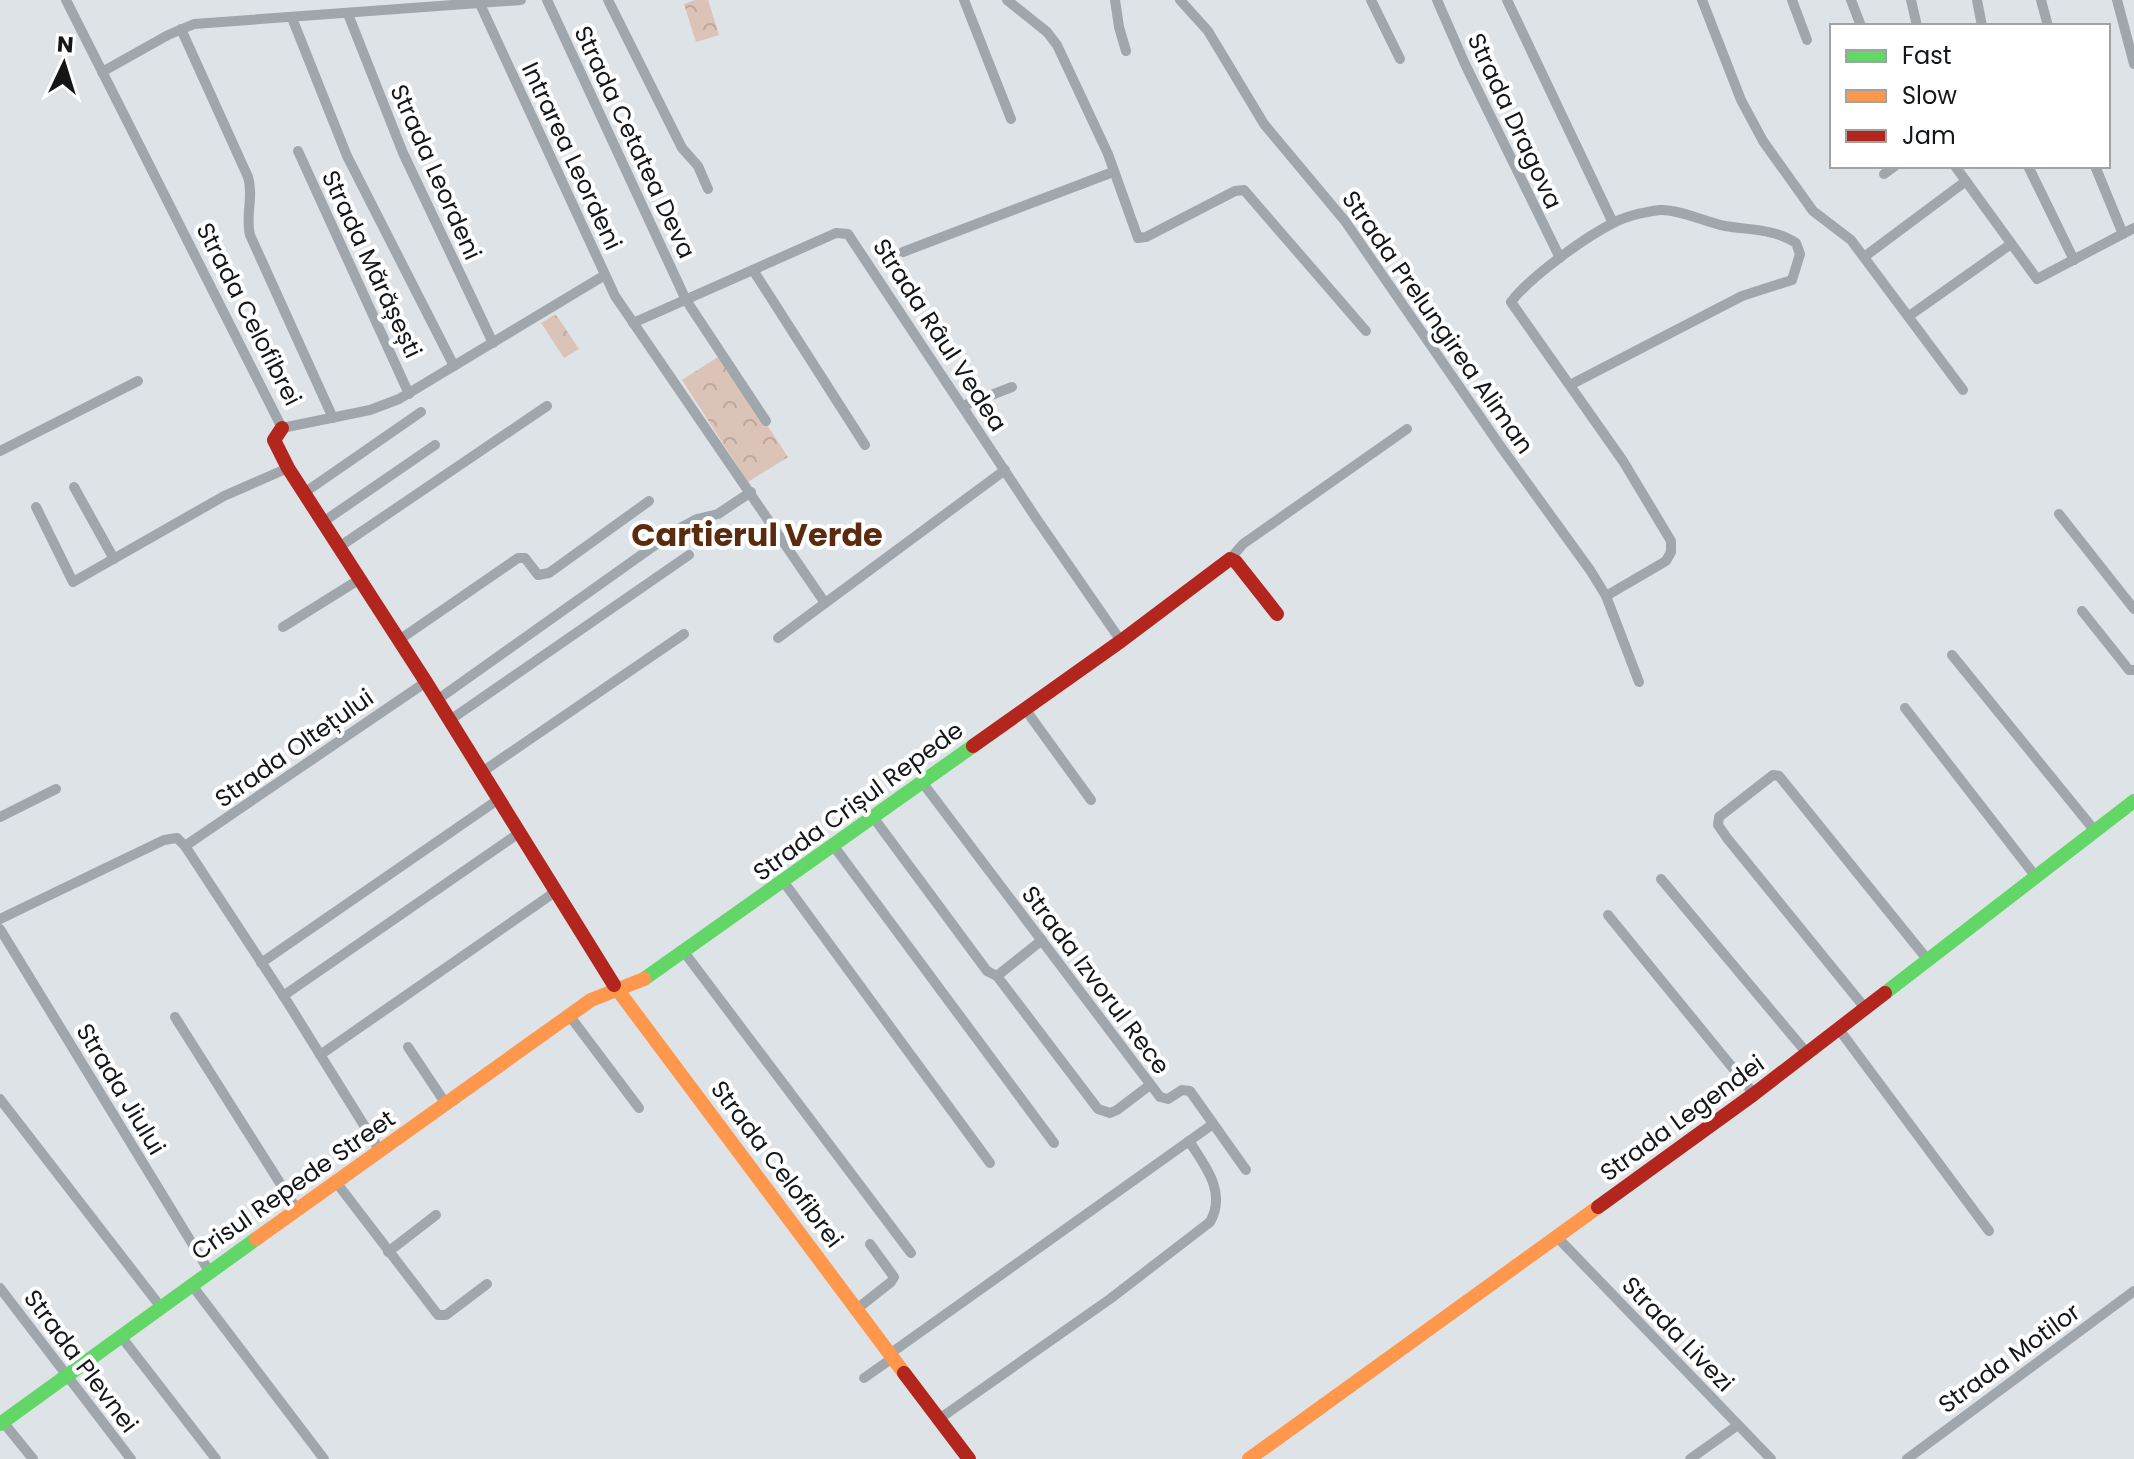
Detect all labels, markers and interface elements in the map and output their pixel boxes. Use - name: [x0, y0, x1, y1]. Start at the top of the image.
- street label: Strada Cetatea Deva: [567, 20, 703, 264]
- north arrow: [24, 24, 104, 104]
- legend: [1830, 24, 2110, 168]
- street label: Strada Dragova: [1460, 28, 1570, 214]
- text: N: [56, 29, 75, 61]
- text: Fast: [1902, 39, 1952, 72]
- street label: Intrarea Leordeni: [514, 57, 630, 255]
- street label: Strada Leordeni: [383, 79, 489, 265]
- text: Slow: [1902, 79, 1957, 112]
- text: Jam: [1902, 119, 1956, 152]
- street label: Strada Mărășești: [314, 165, 430, 363]
- street label: Strada Prelungirea Aliman: [1334, 184, 1542, 460]
- street label: Strada Celofibrei: [189, 217, 309, 411]
- street label: Strada Râul Vedea: [865, 232, 1015, 438]
- district label: Cartierul Verde: [631, 512, 883, 557]
- street label: Strada Oltețului: [208, 681, 380, 815]
- street label: Strada Crișul Repede: [746, 714, 970, 888]
- street label: Strada Izvorul Rece: [1014, 879, 1178, 1081]
- street label: Strada Jiului: [69, 1017, 173, 1161]
- street label: Strada Legendei: [1593, 1047, 1771, 1189]
- street label: Strada Celofibrei: [703, 1074, 851, 1254]
- street label: Crisul Repede Street: [184, 1102, 402, 1268]
- street label: Strada Livezi: [1615, 1269, 1741, 1399]
- street label: Strada Plevnei: [16, 1283, 146, 1439]
- street label: Strada Motilor: [1931, 1295, 2087, 1421]

